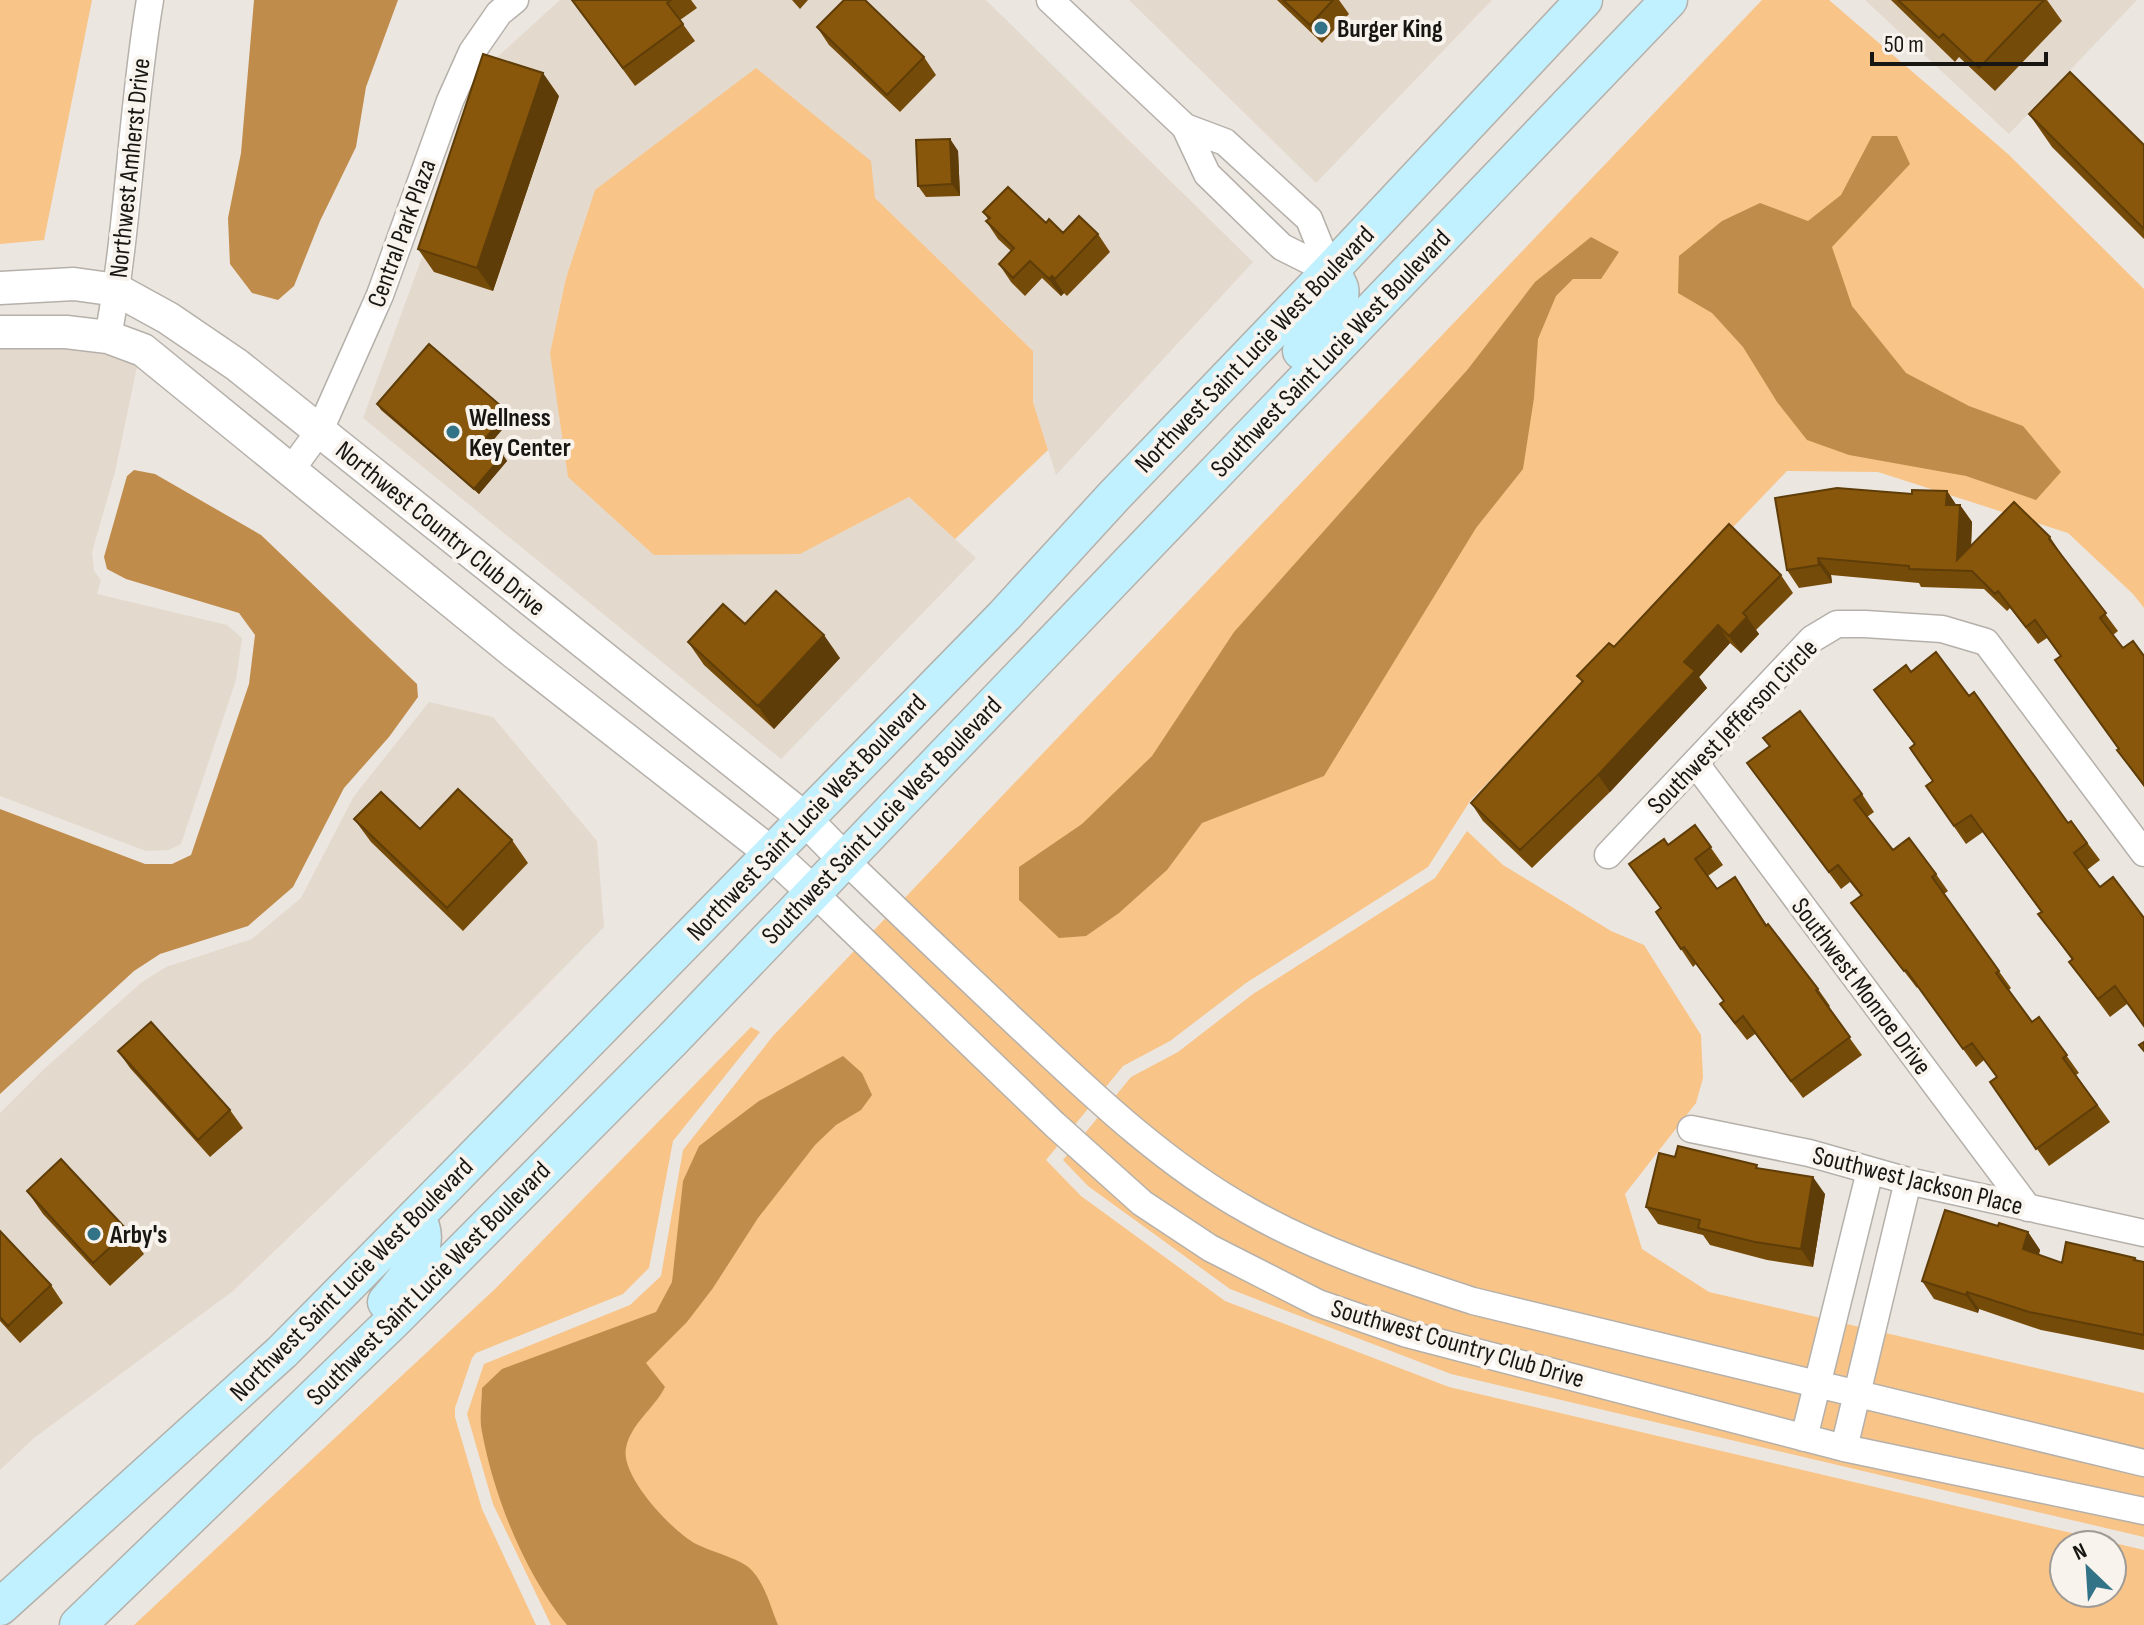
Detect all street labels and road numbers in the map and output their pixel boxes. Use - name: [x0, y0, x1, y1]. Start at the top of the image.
- street label: Northwest Amherst Drive: [104, 57, 157, 280]
- street label: Central Park Plaza: [361, 155, 444, 312]
- street label: Northwest Saint Lucie West Boulevard: [1129, 220, 1381, 480]
- street label: Southwest Saint Lucie West Boulevard: [1205, 224, 1458, 484]
- street label: Northwest Country Club Drive: [329, 435, 551, 623]
- street label: Southwest Jefferson Circle: [1642, 633, 1825, 821]
- street label: Northwest Saint Lucie West Boulevard: [681, 688, 933, 948]
- street label: Southwest Saint Lucie West Boulevard: [756, 691, 1009, 951]
- street label: Southwest Monroe Drive: [1784, 892, 1937, 1081]
- street label: Southwest Jackson Place: [1809, 1140, 2026, 1223]
- street label: Northwest Saint Lucie West Boulevard: [224, 1152, 480, 1408]
- street label: Southwest Saint Lucie West Boulevard: [301, 1156, 557, 1412]
- street label: Southwest Country Club Drive: [1327, 1293, 1588, 1395]

